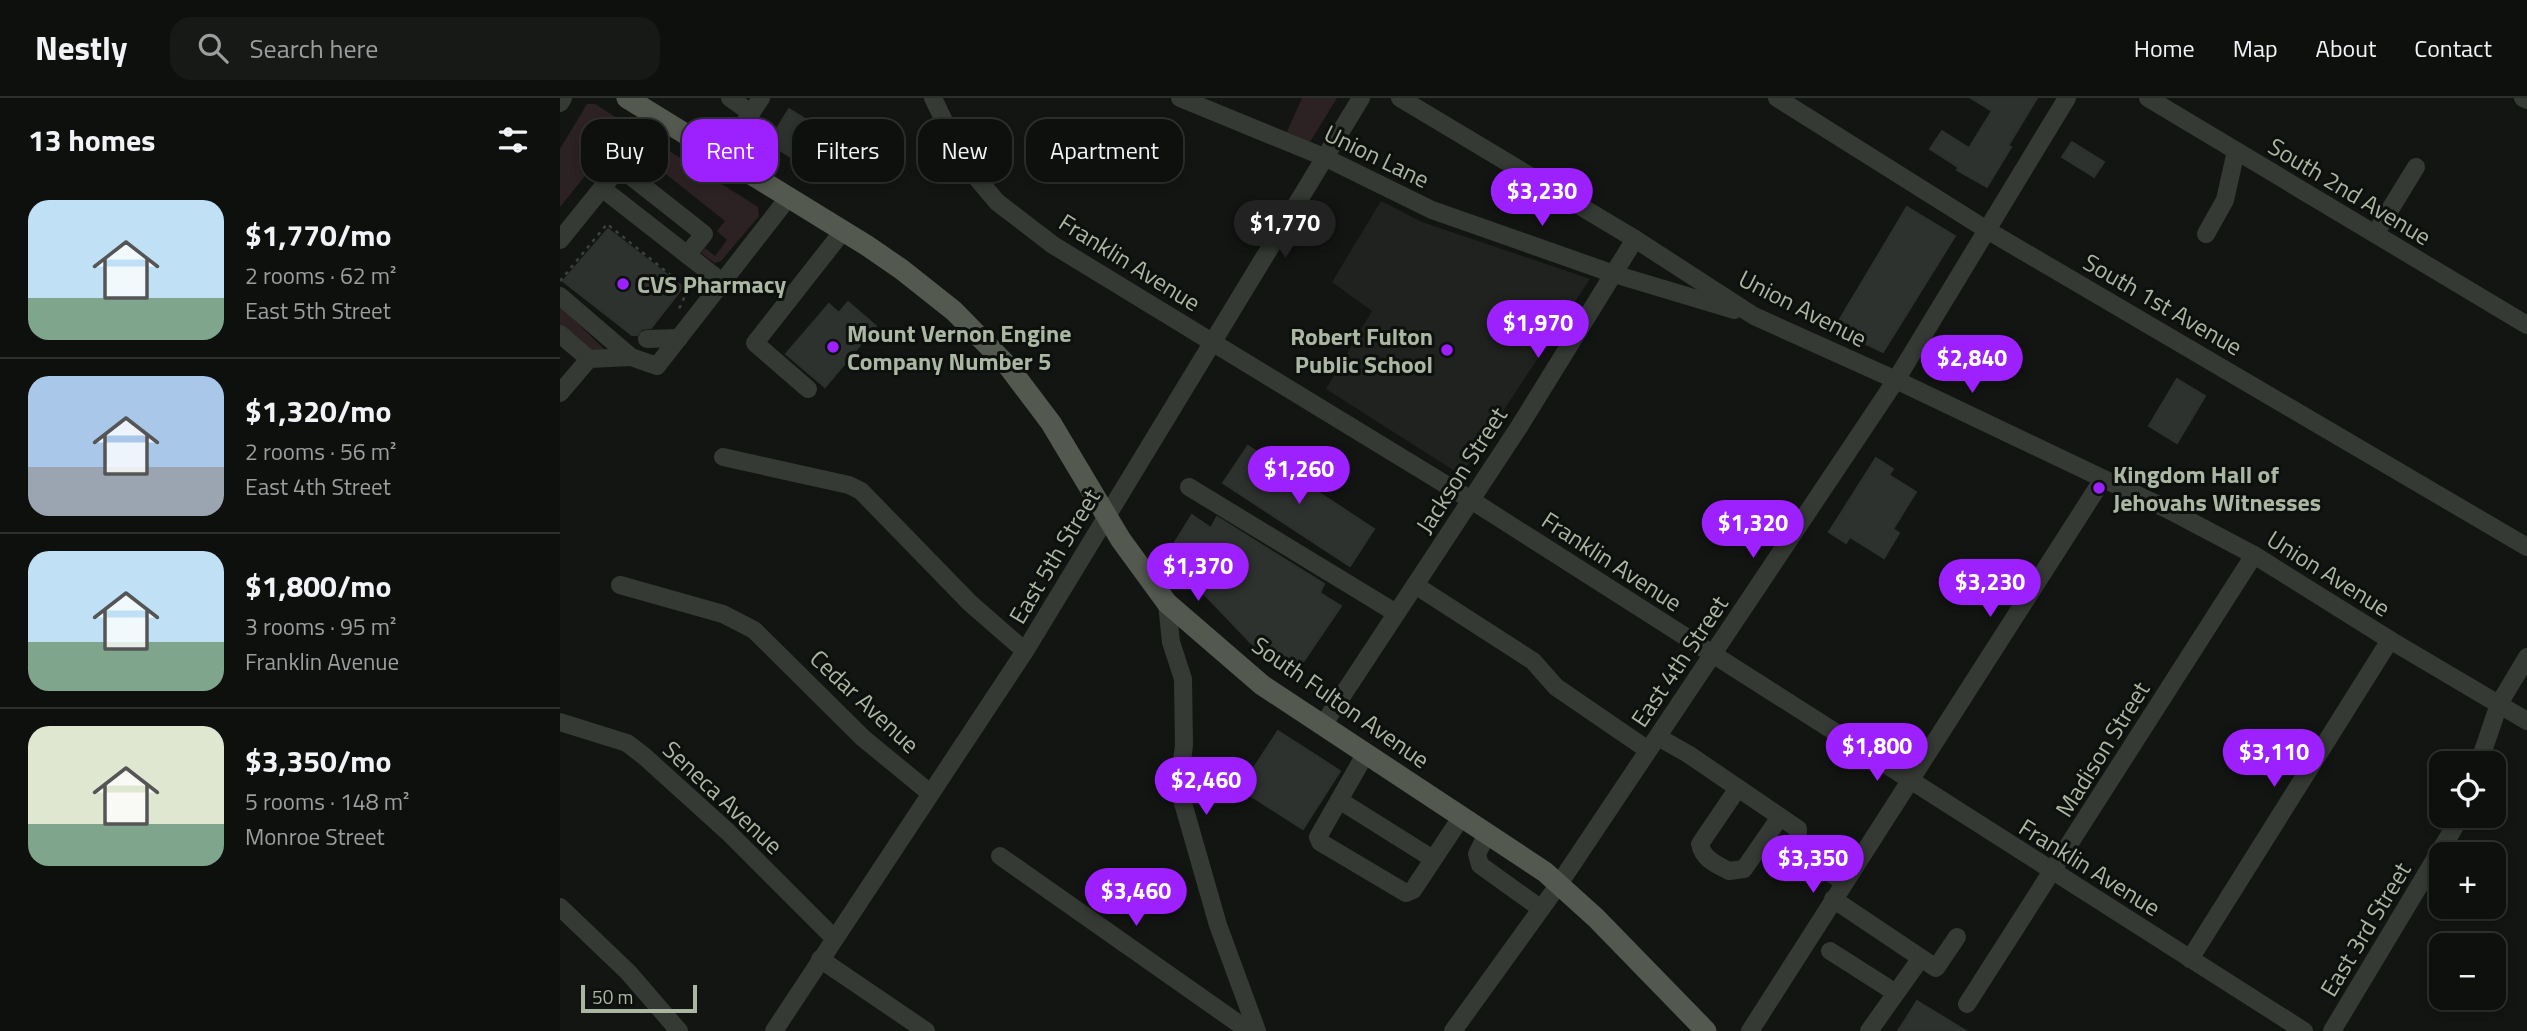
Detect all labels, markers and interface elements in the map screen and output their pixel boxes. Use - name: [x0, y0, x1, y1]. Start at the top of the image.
- search box: [170, 17, 660, 80]
- text: Nestly: [35, 23, 128, 73]
- icon: search: [194, 29, 232, 67]
- text: Search here: [250, 29, 378, 68]
- text: Home: [2134, 30, 2195, 66]
- text: Map: [2233, 30, 2278, 66]
- text: About: [2316, 30, 2376, 66]
- text: Contact: [2414, 30, 2492, 66]
- street label: Union Lane: [1318, 115, 1436, 197]
- text: 13 homes: [28, 117, 155, 163]
- chip: Buy: [581, 119, 668, 182]
- chip: Rent: [682, 119, 778, 182]
- chip: Filters: [792, 119, 904, 182]
- chip: New: [918, 119, 1012, 182]
- chip: Apartment: [1026, 119, 1183, 182]
- icon: filters: [494, 121, 532, 159]
- street label: South 2nd Avenue: [2262, 128, 2438, 254]
- pin: $3,230: [1485, 169, 1599, 228]
- text: $3,230: [1507, 173, 1577, 208]
- pin: $1,770: [1228, 200, 1342, 260]
- street label: Franklin Avenue: [1052, 204, 1208, 320]
- text: $1,770: [1250, 205, 1320, 240]
- text: $1,770/mo: [245, 212, 391, 258]
- icon: home: [84, 228, 168, 312]
- street label: South 1st Avenue: [2077, 244, 2249, 364]
- text: 2 rooms · 62 m²: [245, 258, 396, 293]
- street label: Union Avenue: [1733, 260, 1873, 356]
- place label: CVS Pharmacy: [637, 266, 786, 302]
- marker: CVS Pharmacy: [615, 276, 631, 292]
- text: East 5th Street: [245, 293, 391, 328]
- pin: $1,970: [1481, 300, 1595, 360]
- text: $1,970: [1503, 305, 1573, 340]
- place label: Mount Vernon Engine Company Number 5: [847, 315, 1071, 379]
- place label: Robert Fulton Public School: [1290, 318, 1433, 382]
- pin: $2,840: [1915, 336, 2029, 395]
- marker: Mount Vernon Engine Company Number 5: [825, 339, 841, 355]
- text: $2,840: [1937, 340, 2007, 375]
- marker: Robert Fulton Public School: [1439, 342, 1455, 358]
- text: $1,320/mo: [245, 388, 391, 434]
- street label: Jackson Street: [1406, 399, 1516, 541]
- icon: home: [84, 404, 168, 488]
- text: 2 rooms · 56 m²: [245, 434, 396, 469]
- pin: $1,260: [1242, 446, 1356, 506]
- text: $1,260: [1264, 451, 1334, 486]
- place label: Kingdom Hall of Jehovahs Witnesses: [2113, 456, 2321, 520]
- text: East 4th Street: [245, 469, 391, 504]
- marker: Kingdom Hall of Jehovahs Witnesses: [2091, 480, 2107, 496]
- street label: East 5th Street: [999, 481, 1109, 630]
- pin: $1,320: [1696, 500, 1810, 560]
- street label: Franklin Avenue: [1535, 502, 1689, 620]
- text: $1,320: [1718, 505, 1788, 540]
- street label: Union Avenue: [2260, 521, 2398, 625]
- pin: $1,370: [1141, 544, 1255, 603]
- text: $1,370: [1163, 548, 1233, 583]
- pin: $3,230: [1933, 560, 2047, 619]
- text: $1,800/mo: [245, 563, 391, 609]
- text: $3,230: [1955, 564, 2025, 599]
- icon: home: [84, 579, 168, 663]
- street label: East 4th Street: [1622, 587, 1737, 734]
- text: 3 rooms · 95 m²: [245, 609, 396, 644]
- street label: South Fulton Avenue: [1245, 627, 1437, 777]
- street label: Cedar Avenue: [802, 641, 928, 761]
- text: Franklin Avenue: [245, 644, 399, 679]
- street label: Madison Street: [2046, 674, 2158, 824]
- pin: $1,800: [1820, 724, 1934, 783]
- text: $1,800: [1842, 728, 1912, 763]
- pin: $3,110: [2217, 730, 2331, 789]
- street label: Seneca Avenue: [655, 732, 791, 862]
- text: $3,110: [2239, 734, 2309, 769]
- text: $3,350/mo: [245, 738, 391, 784]
- map controls: [2429, 751, 2506, 1010]
- button: locate: [2429, 751, 2506, 828]
- icon: home: [84, 754, 168, 838]
- pin: $2,460: [1149, 758, 1263, 817]
- text: $2,460: [1171, 762, 1241, 797]
- text: 5 rooms · 148 m²: [245, 784, 409, 819]
- street label: Franklin Avenue: [2012, 809, 2168, 925]
- text: Monroe Street: [245, 819, 385, 854]
- pin: $3,350: [1756, 836, 1870, 895]
- text: $3,350: [1778, 840, 1848, 875]
- button: +: [2429, 842, 2506, 919]
- street label: East 3rd Street: [2311, 854, 2420, 1003]
- pin: $3,460: [1079, 868, 1193, 928]
- text: $3,460: [1101, 873, 1171, 908]
- button: −: [2429, 933, 2506, 1010]
- scale bar: [581, 982, 696, 1014]
- text: 50 m: [592, 982, 633, 1011]

